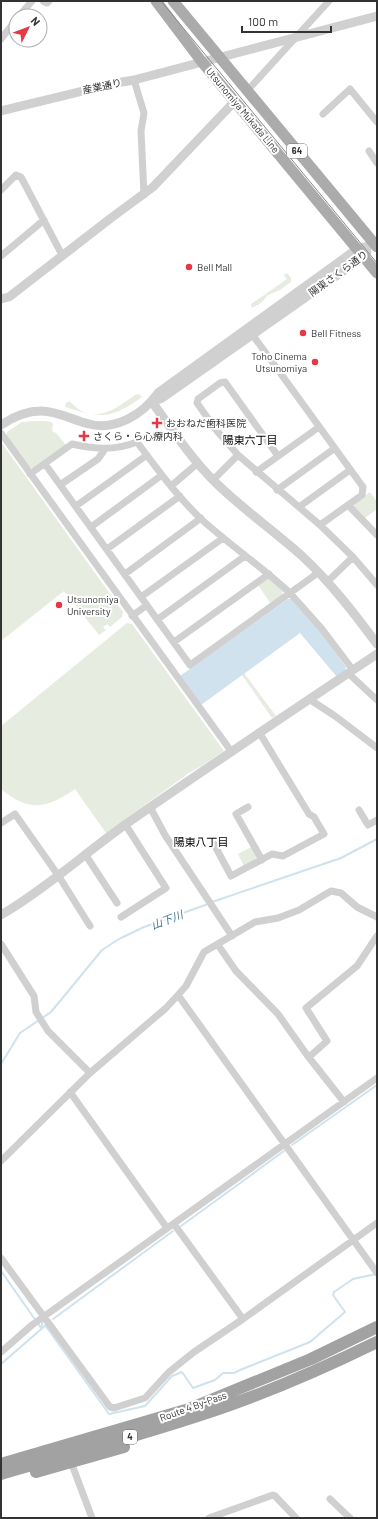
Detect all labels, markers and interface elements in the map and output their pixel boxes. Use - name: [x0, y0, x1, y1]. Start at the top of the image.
- north arrow: [8, 8, 48, 48]
- scale bar: [242, 8, 331, 34]
- text: N: [29, 14, 43, 28]
- text: 100 m: [248, 14, 278, 28]
- street label: Utsunomiya Mukada Line: [204, 65, 282, 155]
- street label: 産業通り: [81, 76, 123, 96]
- road number: 64: [287, 144, 307, 158]
- street label: 陽東さくら通り: [306, 248, 370, 298]
- place label: Bell Mall: [197, 261, 232, 273]
- marker: Bell Mall: [184, 262, 194, 272]
- place label: Bell Fitness: [311, 327, 361, 339]
- marker: Bell Fitness: [298, 328, 308, 338]
- place label: Toho Cinema Utsunomiya: [251, 350, 307, 374]
- marker: Toho Cinema Utsunomiya: [310, 357, 320, 367]
- marker: おおねだ歯科医院: [151, 417, 163, 429]
- place label: おおねだ歯科医院: [166, 417, 246, 429]
- marker: さくら・ら心療内科: [78, 430, 90, 442]
- place label: さくら・ら心療内科: [93, 430, 183, 442]
- district label: 陽東六丁目: [223, 433, 278, 446]
- place label: Utsunomiya University: [67, 593, 119, 617]
- marker: Utsunomiya University: [54, 600, 64, 610]
- district label: 陽東八丁目: [174, 835, 229, 848]
- water label: 山下川: [149, 907, 185, 932]
- street label: Route 4 By-Pass: [158, 1388, 228, 1424]
- road number: 4: [123, 1430, 137, 1444]

